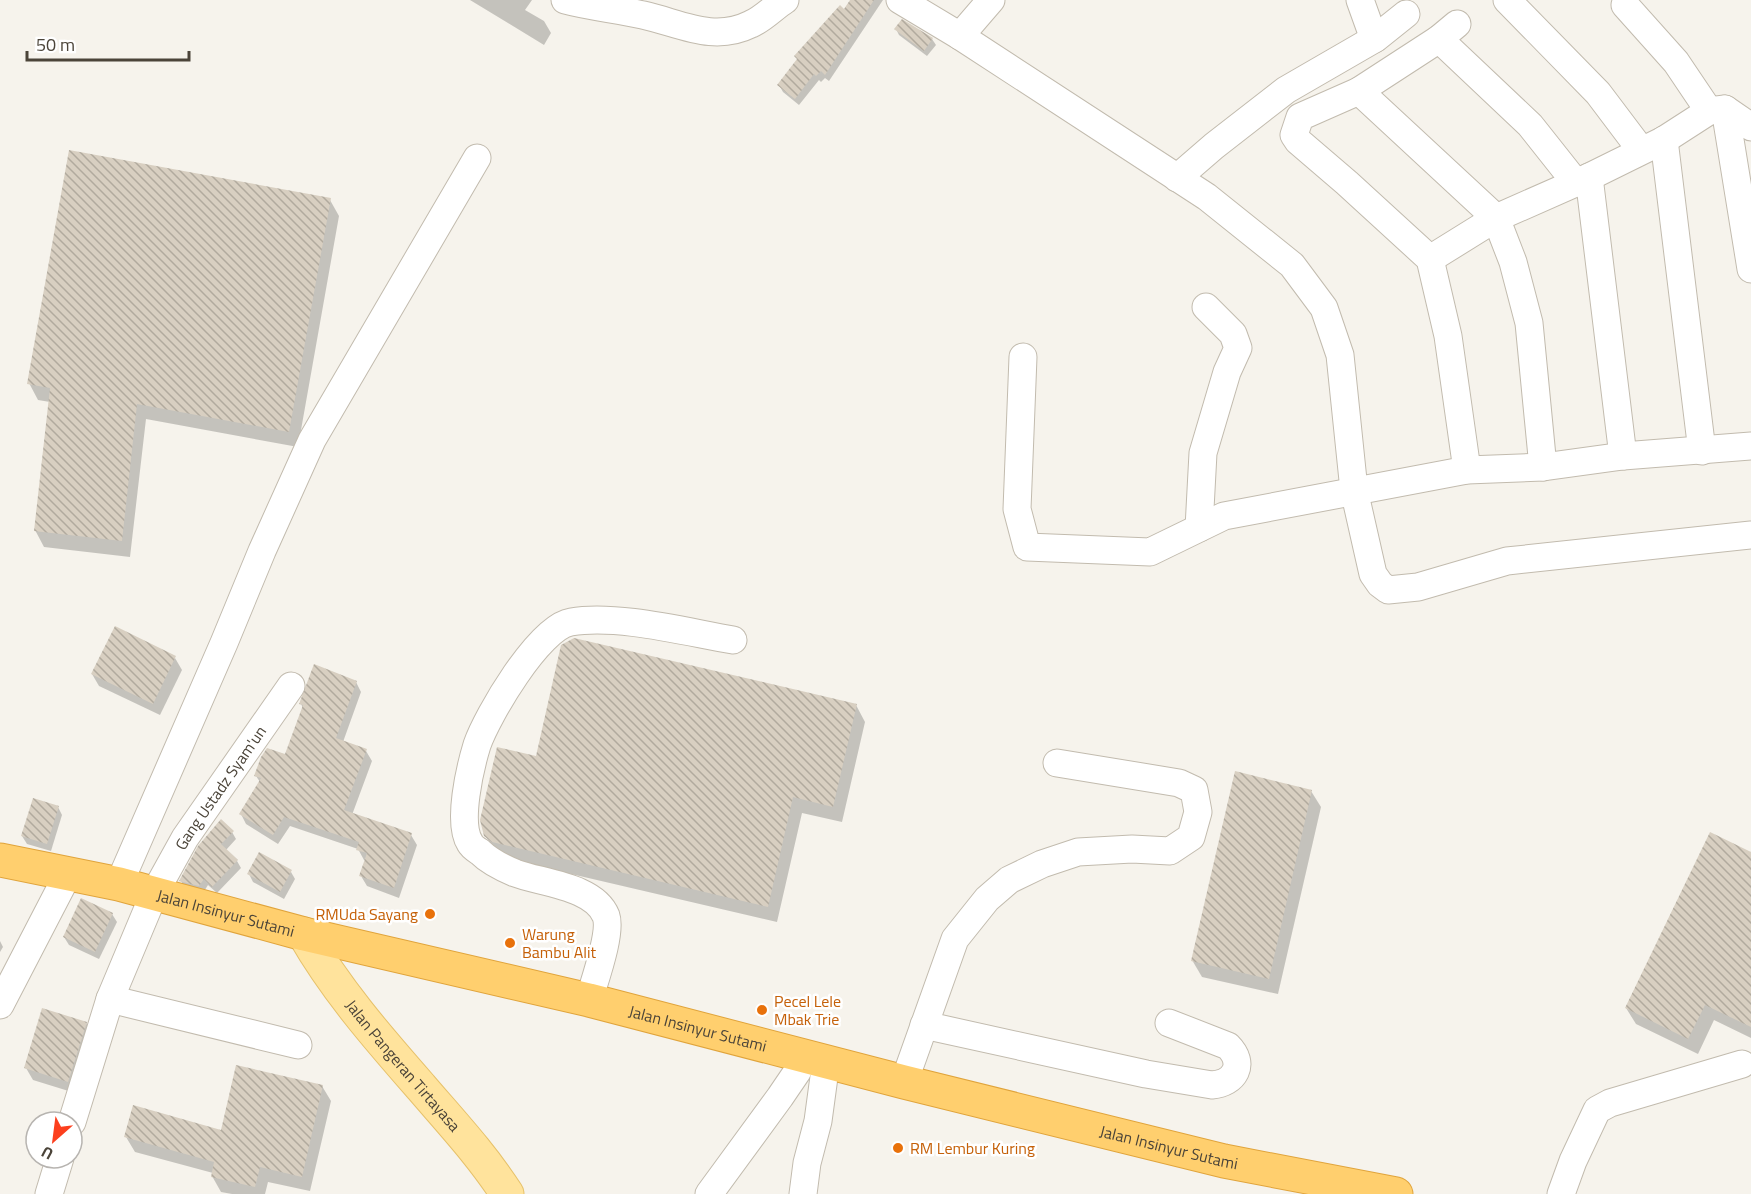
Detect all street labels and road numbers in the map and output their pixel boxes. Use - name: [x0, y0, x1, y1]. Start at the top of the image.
- street label: Gang Ustadz Syam'un: [169, 721, 272, 854]
- street label: Jalan Insinyur Sutami: [154, 883, 297, 943]
- street label: Jalan Pangeran Tirtayasa: [340, 994, 466, 1137]
- street label: Jalan Insinyur Sutami: [626, 999, 769, 1058]
- street label: Jalan Insinyur Sutami: [1097, 1119, 1240, 1175]

